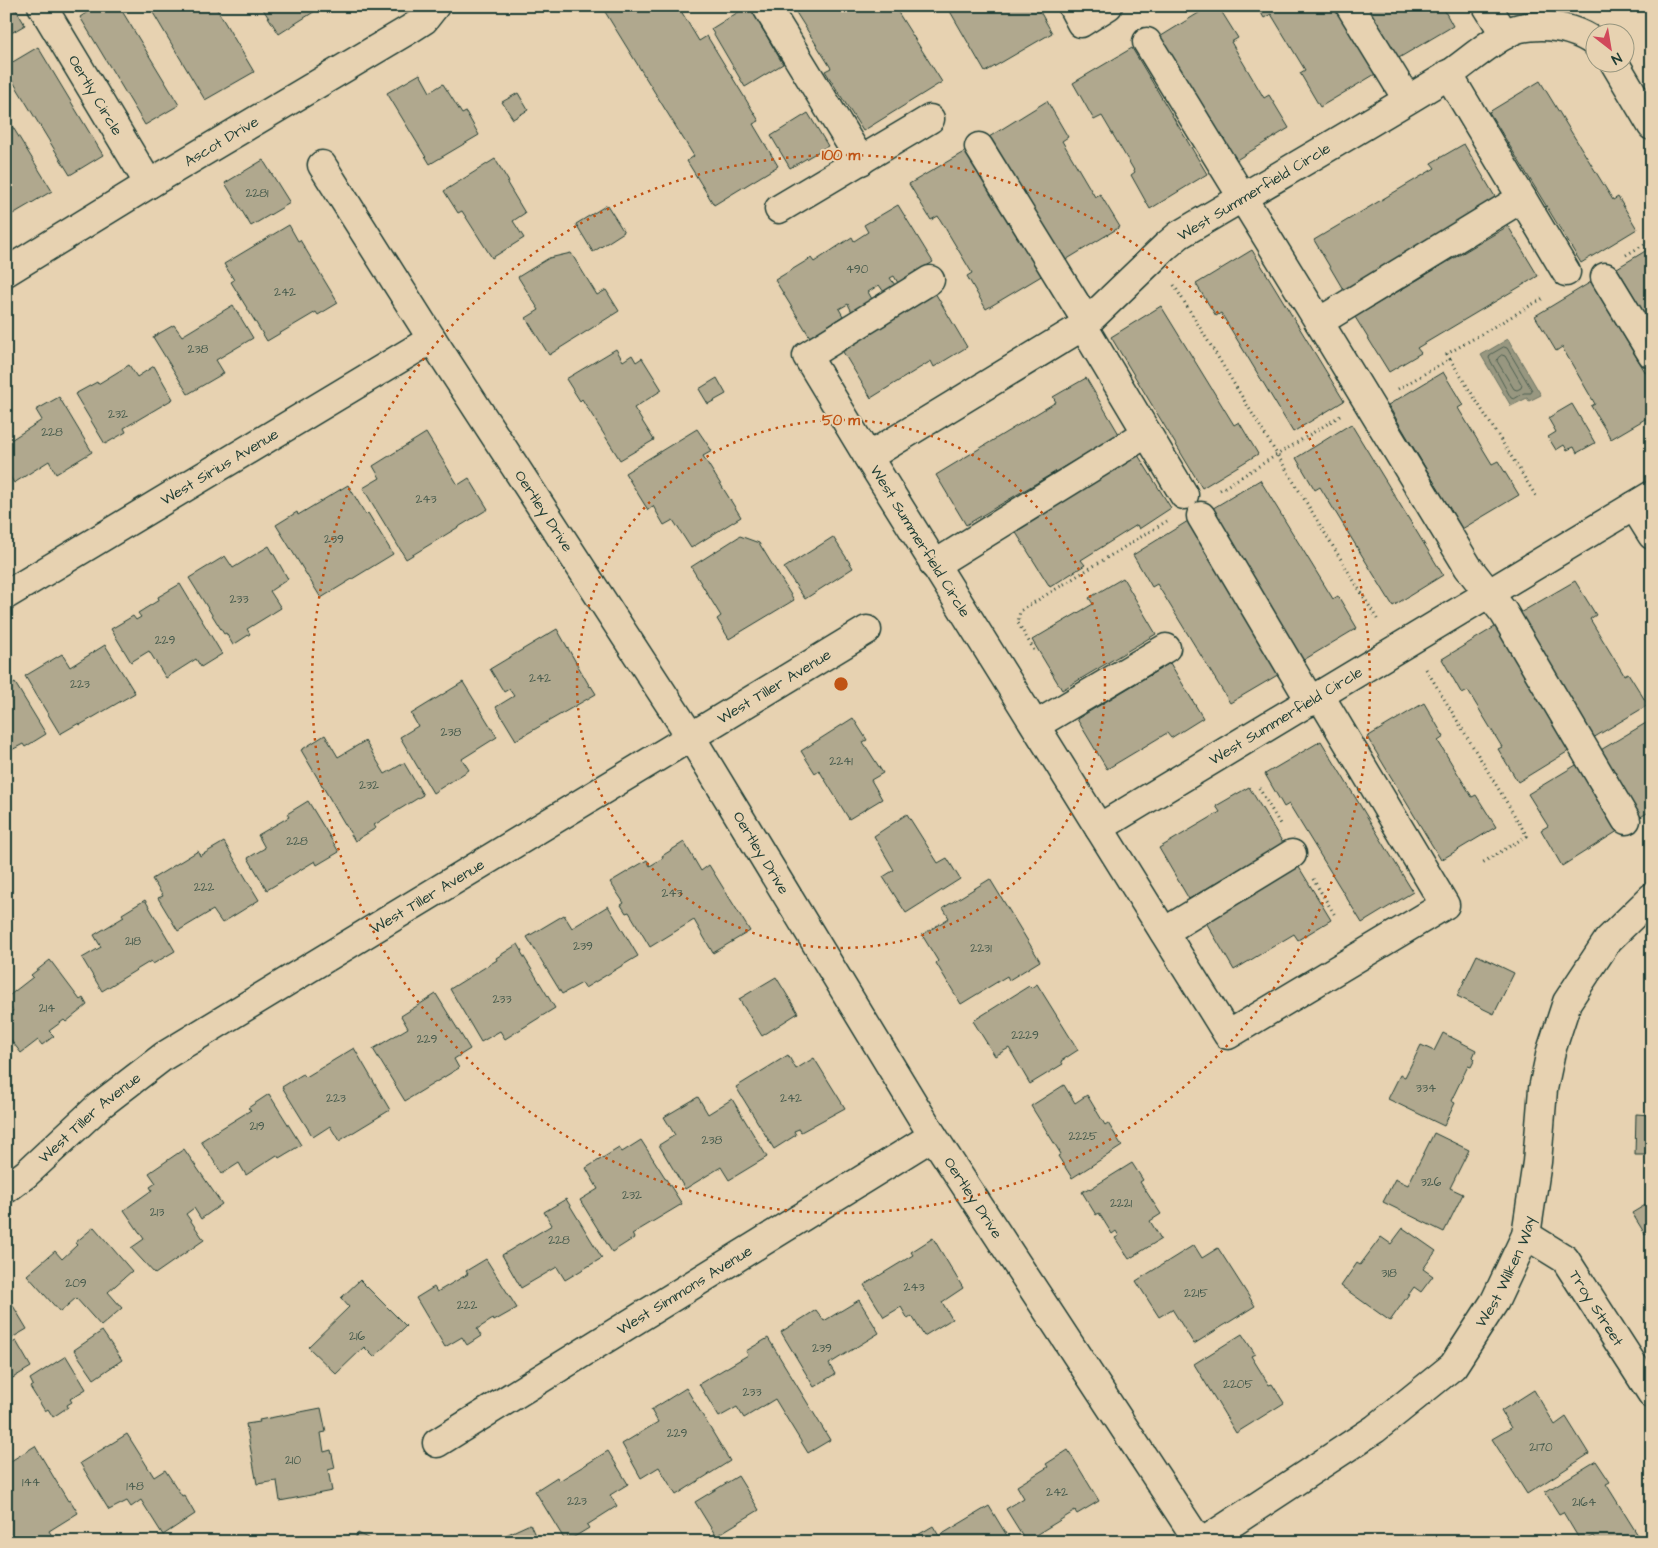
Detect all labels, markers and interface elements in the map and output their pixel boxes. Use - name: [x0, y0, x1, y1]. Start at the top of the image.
- north arrow: [1586, 22, 1636, 72]
- text: N: [1607, 47, 1625, 69]
- street label: Oertly Circle: [63, 51, 128, 139]
- street label: Ascot Drive: [180, 111, 263, 171]
- street label: West Summerfield Circle: [1173, 138, 1335, 246]
- text: 100 m: [822, 145, 861, 166]
- house number: 2281: [245, 185, 269, 202]
- house number: 490: [846, 261, 869, 278]
- house number: 242: [274, 284, 296, 301]
- house number: 238: [188, 341, 209, 358]
- house number: 232: [108, 406, 128, 423]
- text: 50 m: [822, 410, 860, 431]
- street label: West Sirius Avenue: [156, 423, 282, 510]
- house number: 228: [41, 424, 63, 441]
- street label: West Summerfield Circle: [865, 461, 976, 621]
- street label: Oertley Drive: [510, 466, 578, 556]
- house number: 243: [415, 491, 437, 508]
- house number: 239: [324, 531, 344, 548]
- house number: 233: [229, 591, 249, 608]
- house number: 229: [155, 632, 175, 649]
- street label: West Tiller Avenue: [713, 644, 835, 729]
- street label: West Summerfield Circle: [1205, 661, 1366, 770]
- house number: 242: [529, 670, 551, 687]
- centre of rings: [832, 675, 850, 693]
- house number: 223: [70, 676, 90, 693]
- house number: 238: [441, 724, 462, 741]
- house number: 2241: [829, 753, 853, 770]
- house number: 232: [359, 777, 379, 794]
- street label: Oertley Drive: [728, 807, 794, 898]
- house number: 228: [286, 833, 308, 850]
- street label: West Tiller Avenue: [367, 854, 488, 939]
- house number: 222: [194, 879, 214, 896]
- house number: 243: [661, 885, 683, 902]
- house number: 218: [125, 933, 141, 950]
- house number: 239: [573, 938, 593, 955]
- house number: 2231: [970, 940, 992, 957]
- house number: 233: [492, 991, 512, 1008]
- house number: 214: [39, 1000, 55, 1017]
- house number: 2229: [1011, 1027, 1039, 1044]
- house number: 229: [417, 1031, 437, 1048]
- street label: West Tiller Avenue: [34, 1067, 145, 1168]
- house number: 334: [1416, 1080, 1436, 1097]
- house number: 223: [326, 1090, 346, 1107]
- house number: 242: [780, 1090, 802, 1107]
- house number: 219: [249, 1118, 265, 1135]
- house number: 2225: [1068, 1128, 1098, 1145]
- house number: 238: [702, 1132, 723, 1149]
- street label: Oertley Drive: [939, 1153, 1008, 1242]
- house number: 326: [1421, 1174, 1442, 1191]
- house number: 232: [622, 1187, 642, 1204]
- house number: 2221: [1110, 1195, 1133, 1212]
- house number: 213: [150, 1204, 164, 1221]
- street label: West Wilken Way: [1470, 1214, 1540, 1331]
- house number: 228: [548, 1232, 570, 1249]
- street label: West Simmons Avenue: [613, 1240, 756, 1340]
- house number: 318: [1381, 1265, 1397, 1282]
- street label: Troy Street: [1564, 1266, 1629, 1350]
- house number: 209: [65, 1275, 87, 1292]
- house number: 243: [903, 1279, 925, 1296]
- house number: 2215: [1184, 1285, 1208, 1302]
- house number: 222: [457, 1297, 477, 1314]
- house number: 216: [349, 1328, 365, 1345]
- house number: 239: [812, 1340, 832, 1357]
- house number: 2205: [1223, 1376, 1253, 1393]
- house number: 233: [742, 1384, 762, 1401]
- house number: 229: [667, 1425, 687, 1442]
- house number: 2170: [1529, 1439, 1553, 1456]
- house number: 210: [285, 1452, 301, 1469]
- house number: 144: [22, 1474, 40, 1491]
- house number: 148: [126, 1478, 144, 1495]
- house number: 242: [1046, 1484, 1068, 1501]
- house number: 223: [567, 1493, 587, 1510]
- house number: 2164: [1572, 1494, 1596, 1511]

